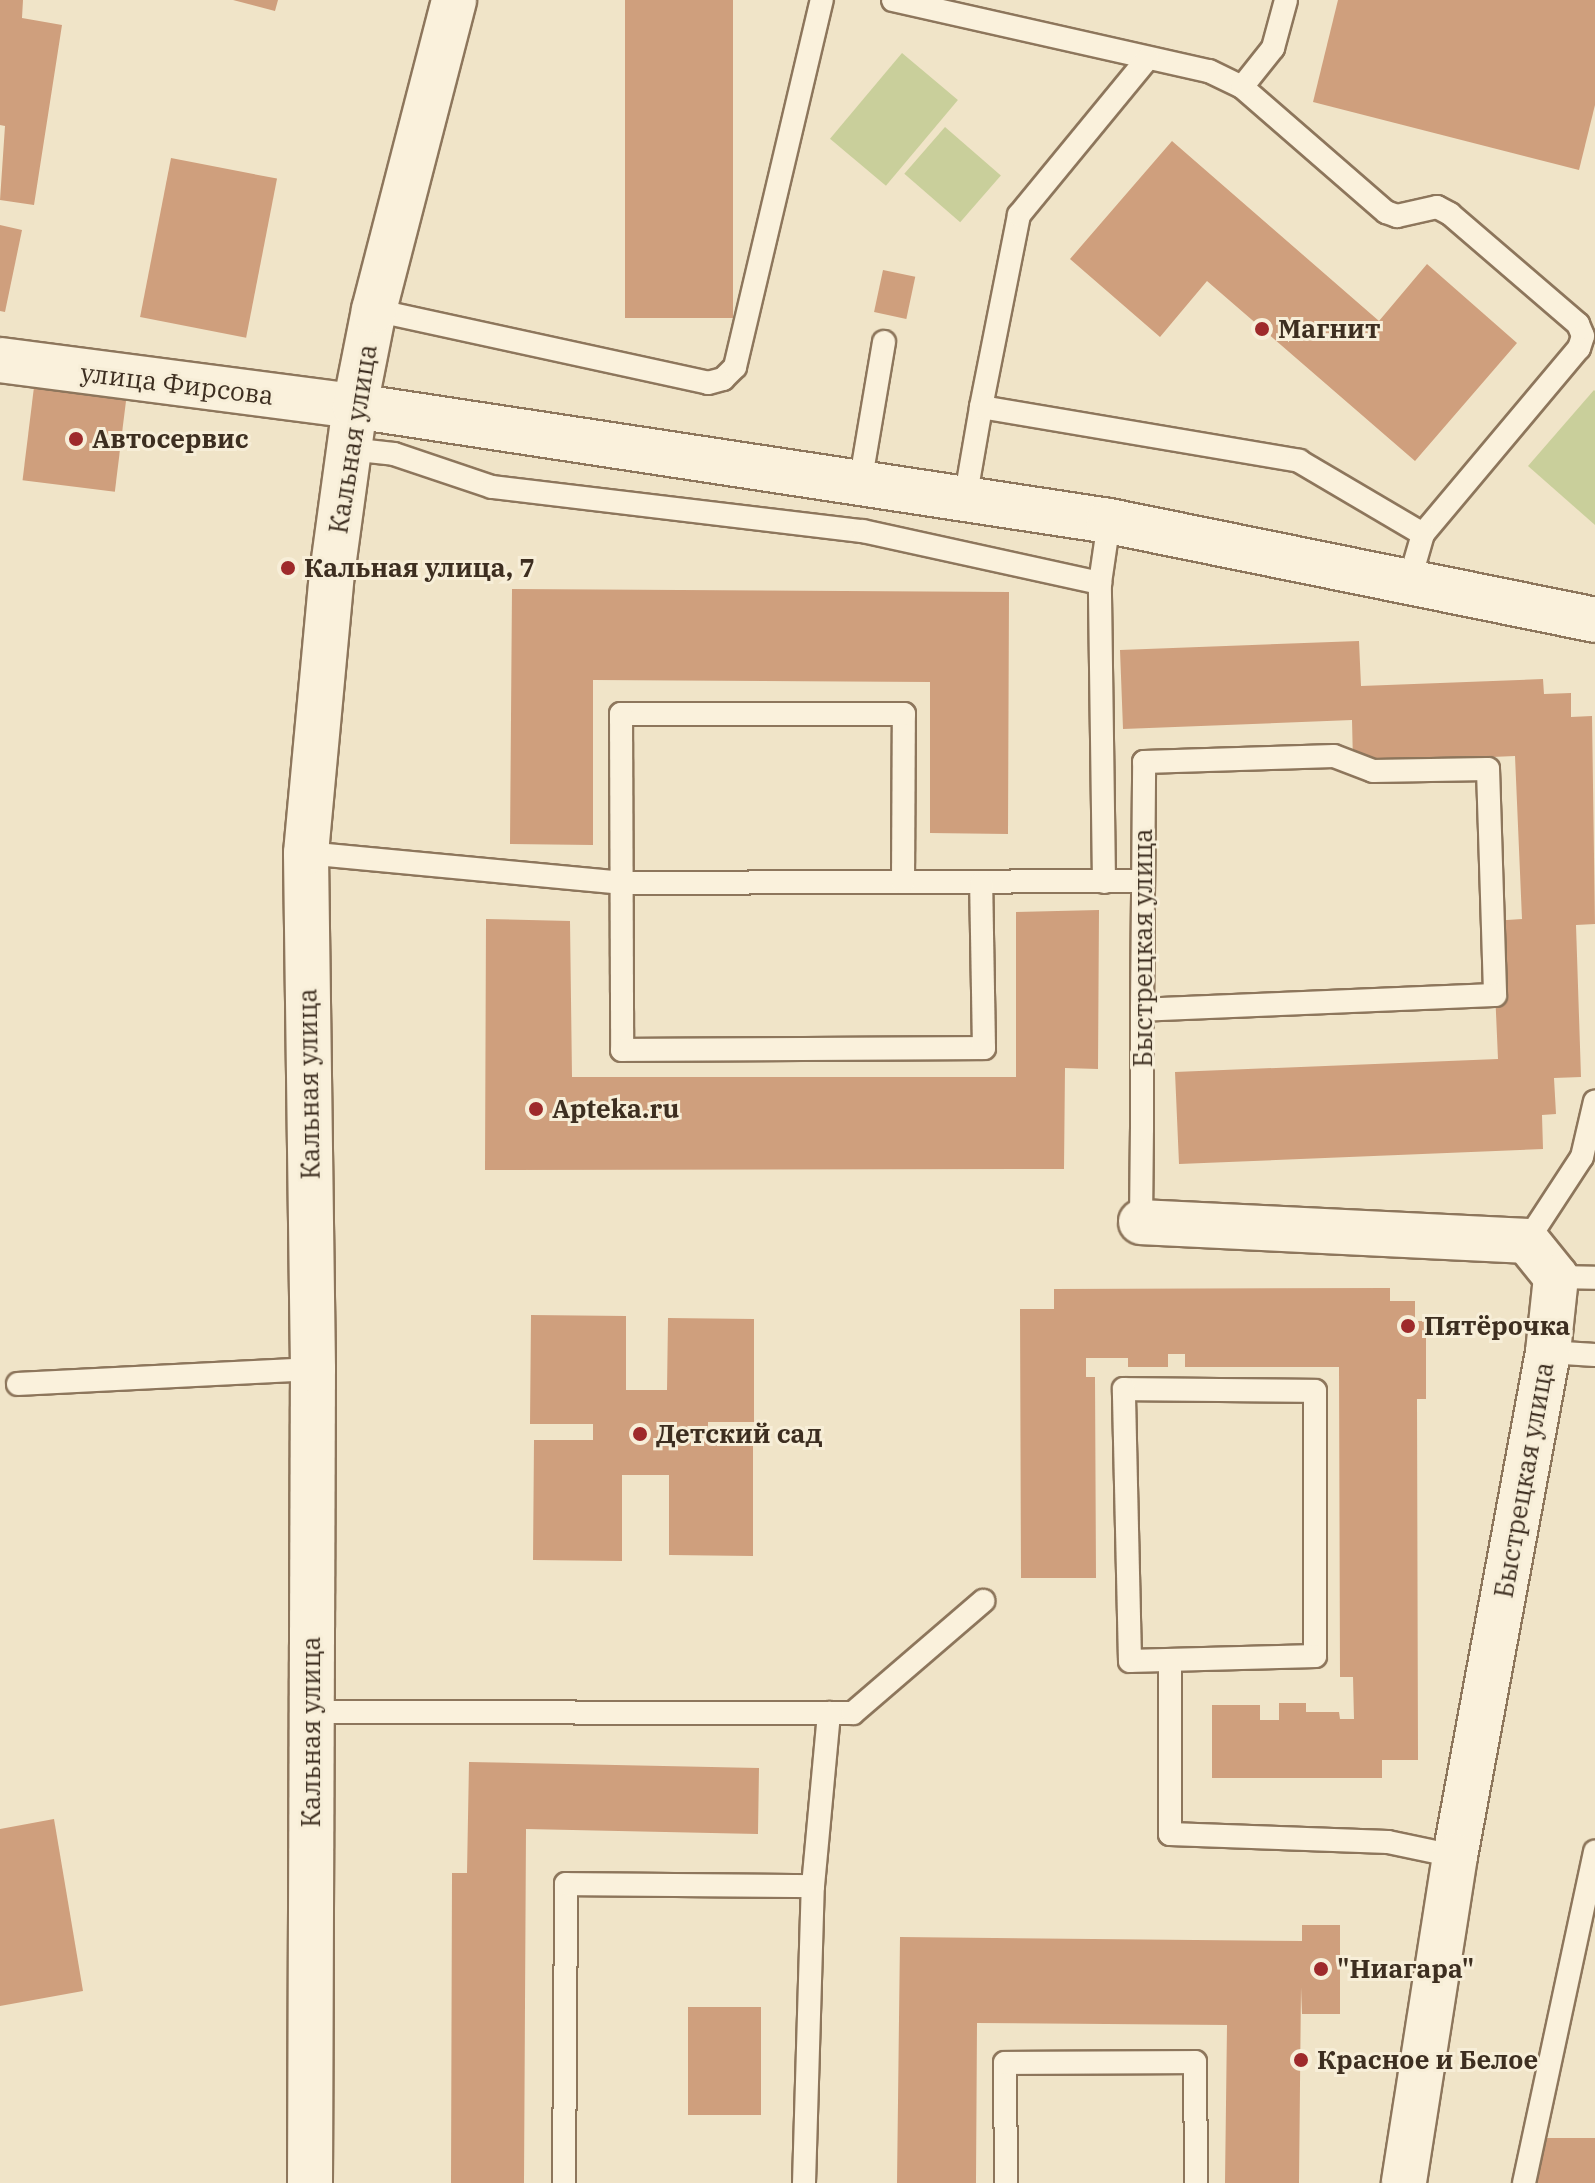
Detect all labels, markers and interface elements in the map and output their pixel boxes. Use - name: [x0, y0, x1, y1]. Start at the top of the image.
- place label: Магнит: [1278, 313, 1380, 345]
- marker: Магнит: [1253, 320, 1271, 338]
- street label: Кальная улица: [323, 342, 383, 536]
- street label: улица Фирсова: [79, 357, 275, 411]
- place label: Автосервис: [92, 423, 249, 455]
- marker: Автосервис: [67, 430, 85, 448]
- place label: Кальная улица, 7: [304, 552, 535, 584]
- marker: Кальная улица, 7: [279, 559, 297, 577]
- street label: Быстрецкая улица: [1127, 829, 1159, 1067]
- street label: Кальная улица: [292, 988, 326, 1180]
- place label: Apteka.ru: [552, 1093, 679, 1125]
- marker: Apteka.ru: [527, 1100, 545, 1118]
- place label: Пятёрочка: [1424, 1310, 1570, 1342]
- marker: Пятёрочка: [1399, 1317, 1417, 1335]
- street label: Быстрецкая улица: [1488, 1360, 1560, 1600]
- place label: Детский сад: [656, 1418, 822, 1450]
- marker: Детский сад: [631, 1425, 649, 1443]
- street label: Кальная улица: [295, 1636, 327, 1828]
- place label: "Ниагара": [1337, 1953, 1474, 1985]
- marker: "Ниагара": [1312, 1960, 1330, 1978]
- place label: Красное и Белое: [1317, 2044, 1538, 2076]
- marker: Красное и Белое: [1292, 2051, 1310, 2069]

